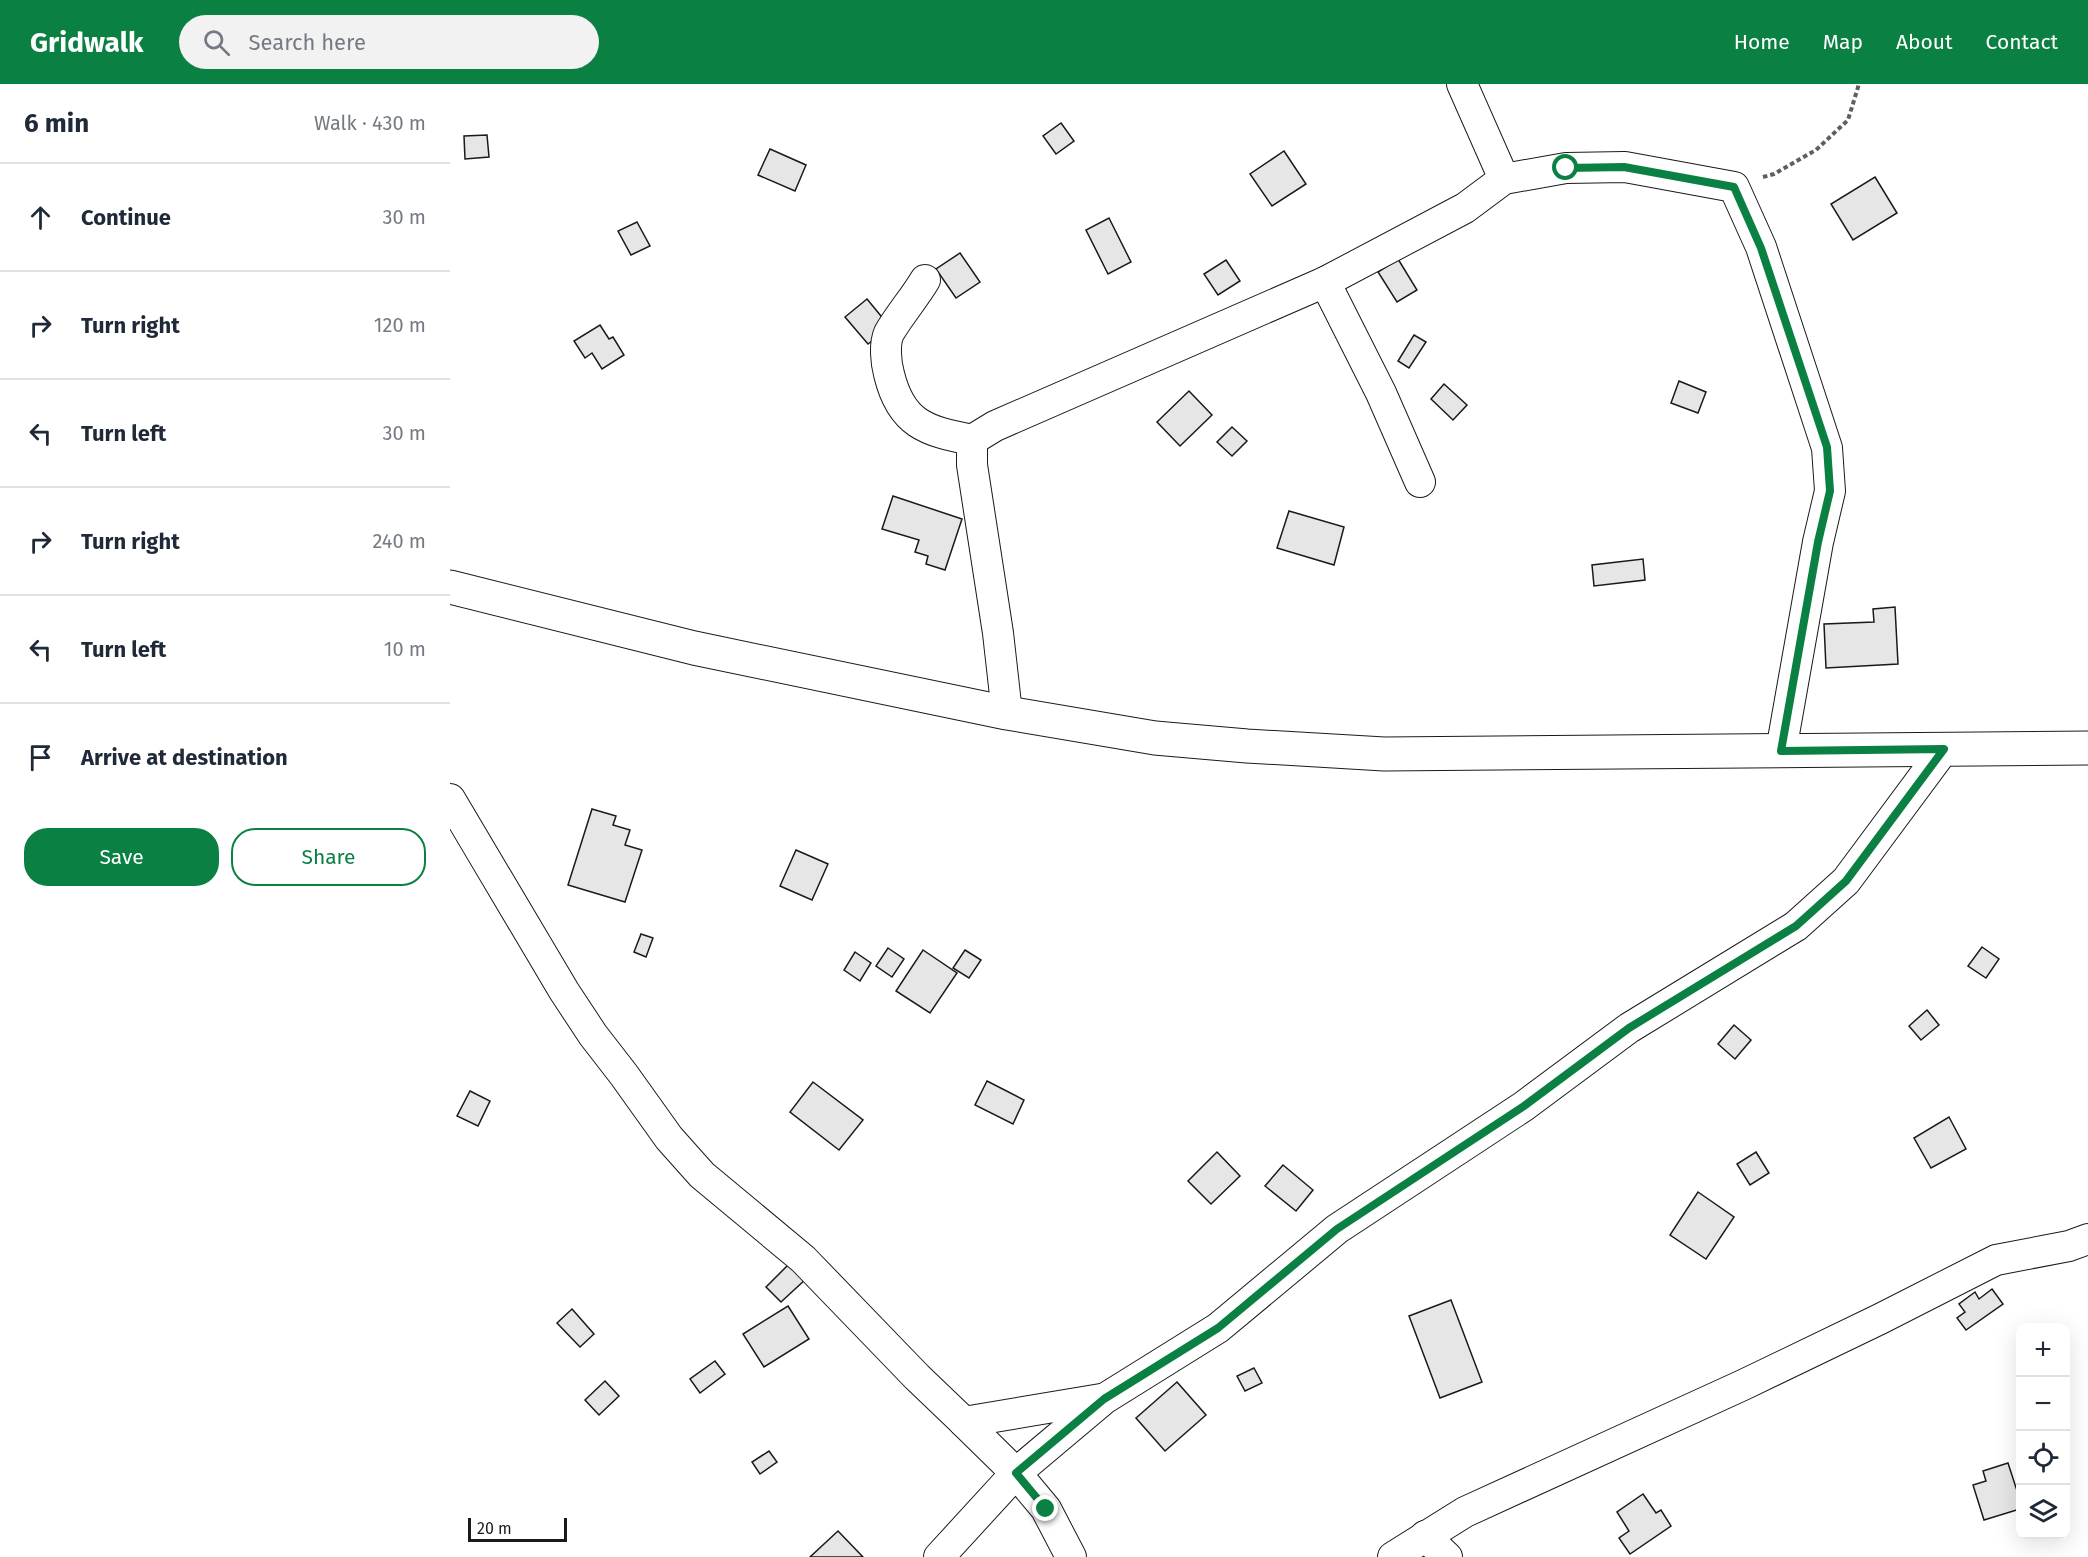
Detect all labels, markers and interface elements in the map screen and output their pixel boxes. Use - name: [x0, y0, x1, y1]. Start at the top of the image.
- search box: [179, 15, 599, 69]
- text: Gridwalk: [30, 26, 143, 59]
- icon: search: [200, 26, 233, 59]
- text: Search here: [248, 29, 366, 56]
- text: Home: [1734, 29, 1790, 55]
- text: Map: [1823, 29, 1863, 55]
- text: About: [1896, 29, 1953, 55]
- text: Contact: [1986, 29, 2058, 55]
- text: 6 min: [24, 108, 89, 139]
- text: Walk · 430 m: [314, 111, 426, 135]
- route start: [1552, 154, 1578, 180]
- icon: ahead: [24, 201, 57, 234]
- text: Continue: [81, 204, 171, 231]
- text: 30 m: [382, 205, 426, 229]
- icon: right: [24, 309, 57, 342]
- text: Turn right: [81, 312, 180, 339]
- text: 120 m: [374, 313, 426, 337]
- icon: left: [24, 417, 57, 450]
- text: Turn left: [81, 420, 166, 447]
- text: 30 m: [382, 421, 426, 445]
- icon: right: [24, 525, 57, 558]
- text: Turn right: [81, 528, 180, 555]
- text: 240 m: [372, 529, 426, 553]
- icon: left: [24, 633, 57, 666]
- text: Turn left: [81, 636, 166, 663]
- text: 10 m: [384, 637, 426, 661]
- icon: arrive: [24, 741, 57, 774]
- text: Arrive at destination: [81, 744, 288, 771]
- button: Save: [24, 828, 219, 886]
- button: Share: [231, 828, 426, 886]
- map controls: [2016, 1323, 2070, 1539]
- button: +: [2016, 1323, 2070, 1377]
- button: −: [2016, 1377, 2070, 1431]
- button: locate: [2016, 1431, 2070, 1485]
- button: layers: [2016, 1485, 2070, 1539]
- route end: [1032, 1495, 1058, 1521]
- scale bar: [468, 1515, 567, 1542]
- text: 20 m: [477, 1519, 512, 1538]

